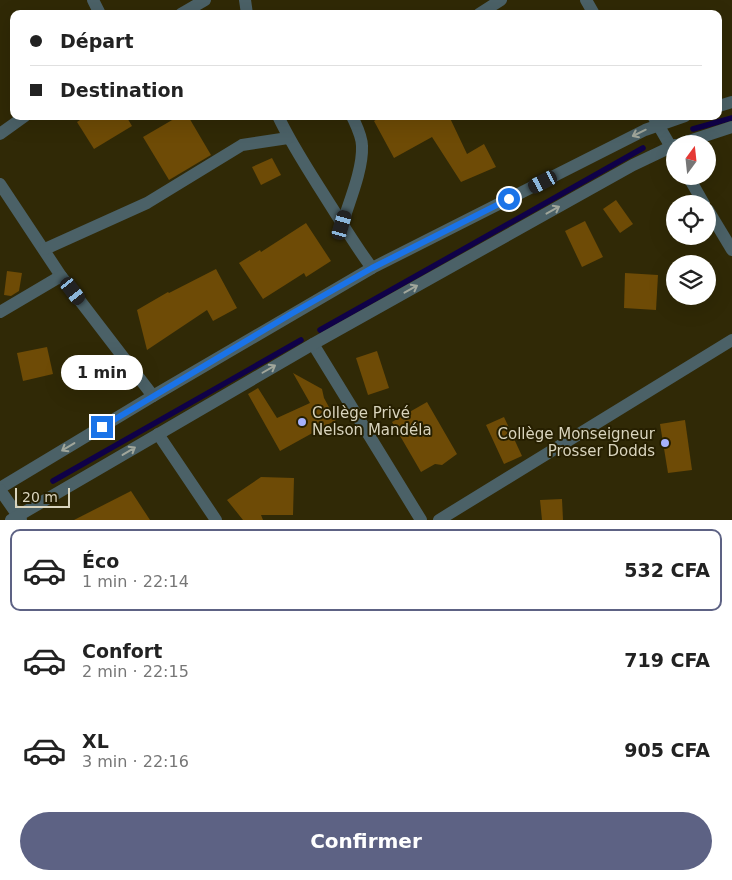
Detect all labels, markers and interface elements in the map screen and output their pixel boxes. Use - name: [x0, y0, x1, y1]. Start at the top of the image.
- text: Départ: [60, 30, 134, 52]
- text: Destination: [60, 79, 184, 101]
- one-way arrow: [632, 129, 647, 138]
- north arrow: [666, 135, 716, 185]
- map controls: [666, 135, 716, 305]
- car: [526, 169, 559, 195]
- route start: [498, 188, 520, 210]
- button: locate: [666, 195, 716, 245]
- one-way arrow: [545, 205, 560, 215]
- car: [330, 209, 353, 241]
- button: layers: [666, 255, 716, 305]
- car: [57, 275, 88, 307]
- one-way arrow: [403, 284, 417, 294]
- callout: 1 min: [61, 354, 143, 390]
- text: 1 min: [77, 363, 127, 382]
- one-way arrow: [262, 364, 276, 374]
- place label: Collège Privé Nelson Mandéla: [312, 404, 432, 439]
- route end: [91, 416, 113, 438]
- marker: Collège Privé Nelson Mandéla: [296, 416, 308, 428]
- place label: Collège Monseigneur Prosser Dodds: [498, 425, 656, 460]
- marker: Collège Monseigneur Prosser Dodds: [659, 437, 671, 449]
- one-way arrow: [61, 443, 75, 453]
- one-way arrow: [121, 445, 135, 455]
- scale bar: [15, 485, 70, 508]
- text: 20 m: [22, 489, 58, 505]
- icon: car: [22, 548, 67, 593]
- text: Éco: [82, 550, 119, 572]
- text: 532 CFA: [624, 559, 710, 581]
- text: 1 min · 22:14: [82, 572, 189, 591]
- icon: car: [22, 638, 67, 683]
- text: Confort: [82, 640, 162, 662]
- text: 719 CFA: [624, 649, 710, 671]
- text: 2 min · 22:15: [82, 662, 189, 681]
- icon: car: [22, 728, 67, 773]
- text: XL: [82, 730, 109, 752]
- text: 905 CFA: [624, 739, 710, 761]
- text: 3 min · 22:16: [82, 752, 189, 771]
- button: Confirmer: [20, 812, 712, 870]

